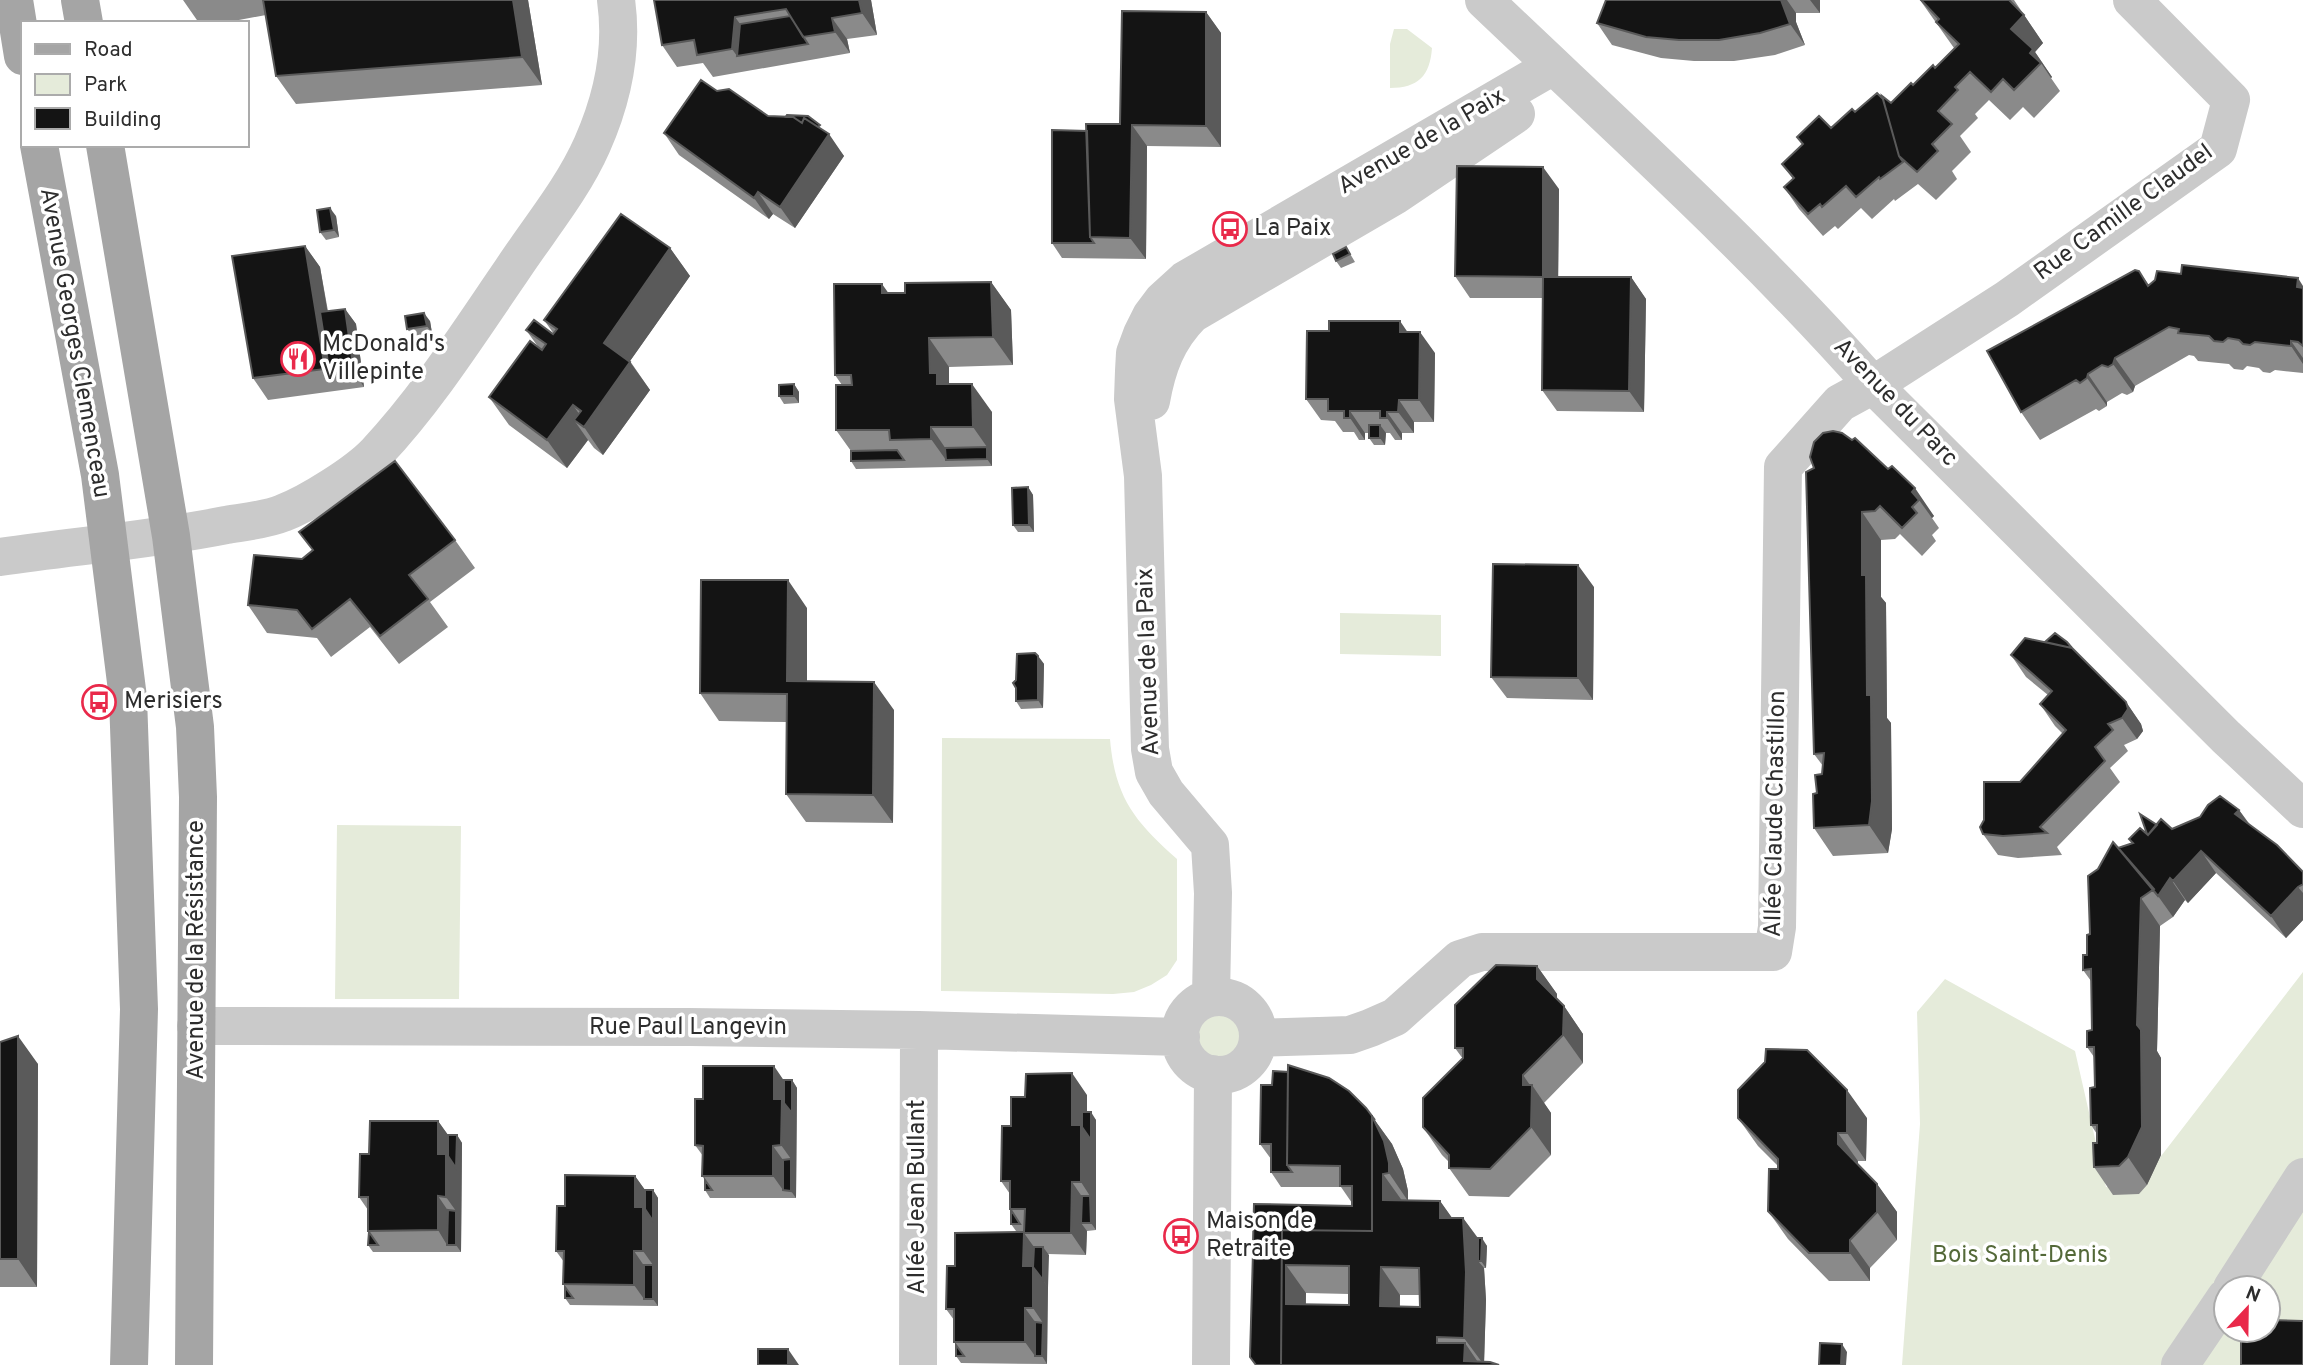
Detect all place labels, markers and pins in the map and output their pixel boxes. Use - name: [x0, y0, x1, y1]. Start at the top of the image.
- bus stop icon: La Paix: [1211, 210, 1249, 248]
- place label: La Paix: [1254, 214, 1331, 244]
- place label: McDonald's Villepinte: [322, 330, 445, 388]
- restaurant icon: McDonald's Villepinte: [279, 340, 317, 378]
- bus stop icon: Merisiers: [80, 683, 118, 721]
- place label: Merisiers: [124, 687, 223, 717]
- place label: Maison de Retraite: [1206, 1207, 1313, 1265]
- bus stop icon: Maison de Retraite: [1162, 1217, 1200, 1255]

